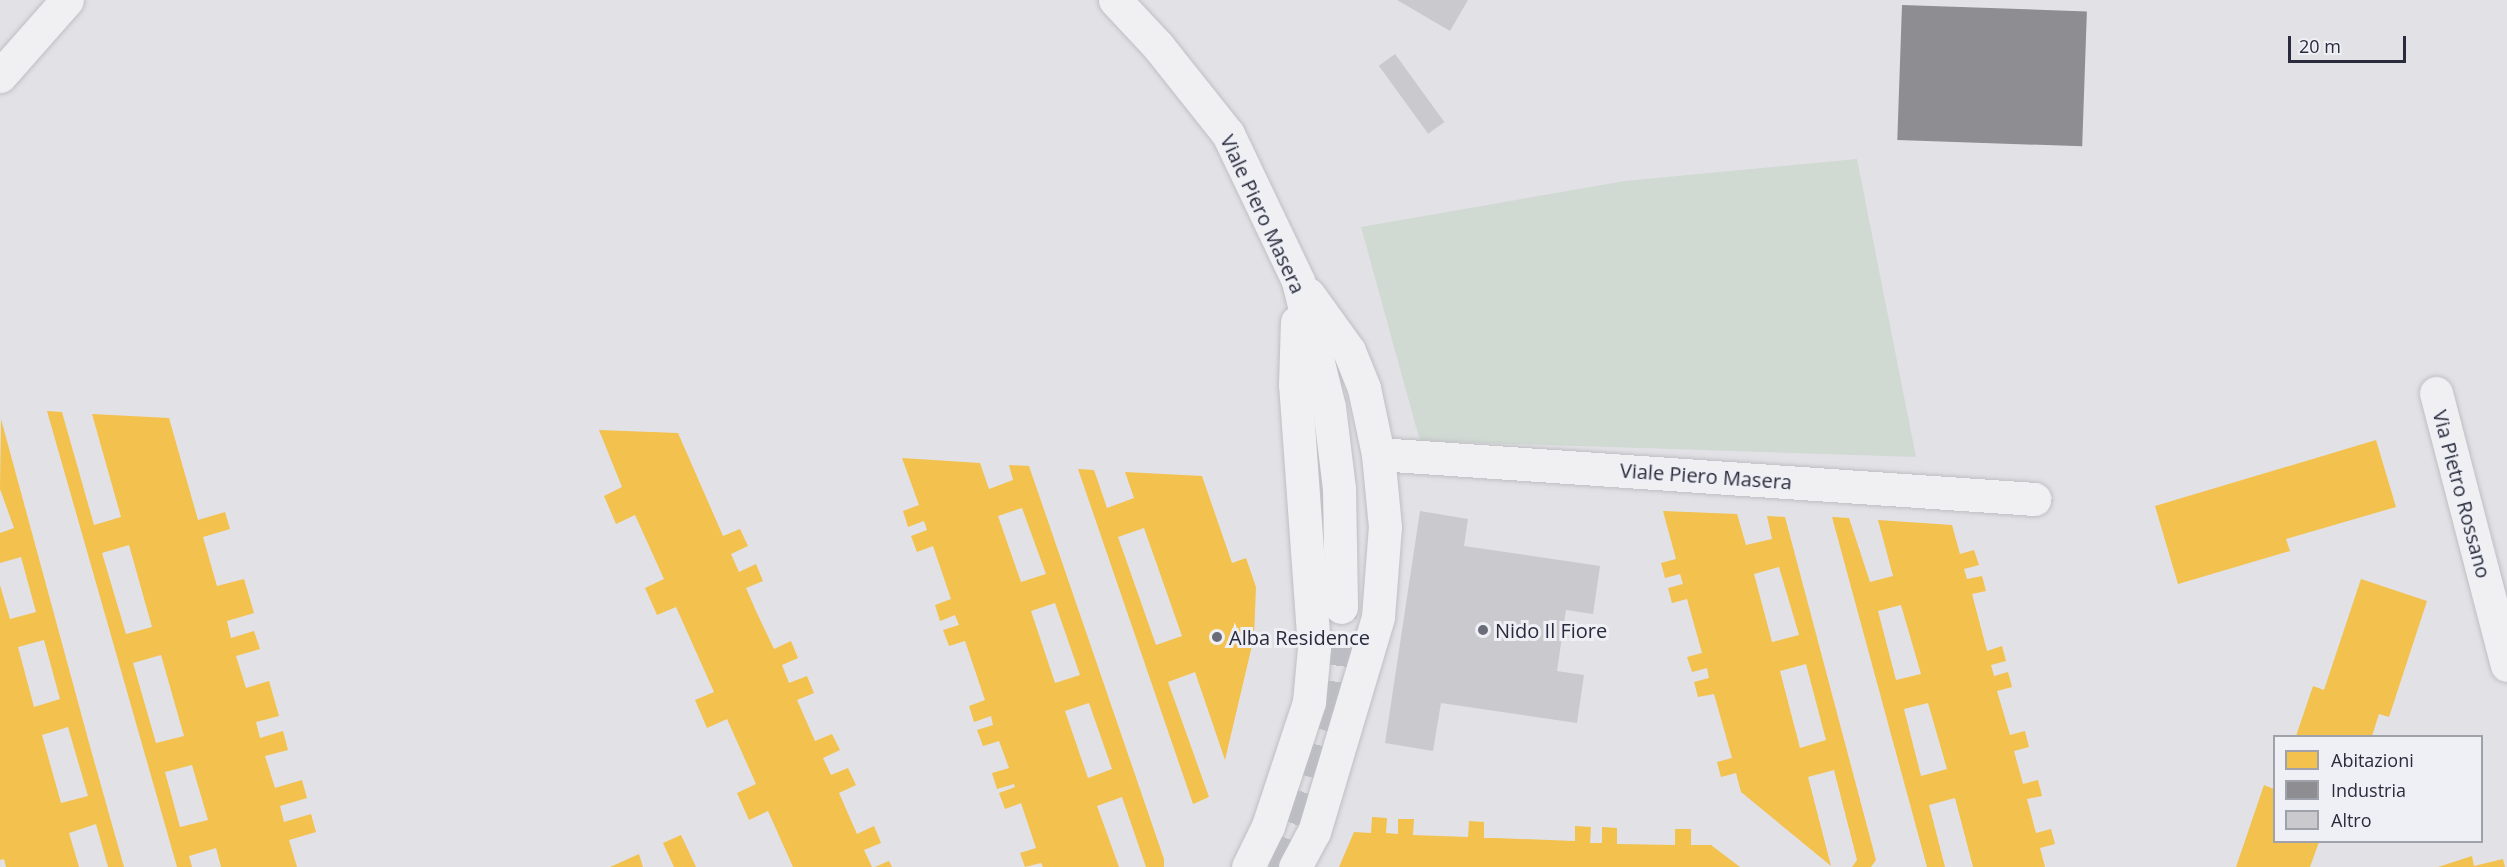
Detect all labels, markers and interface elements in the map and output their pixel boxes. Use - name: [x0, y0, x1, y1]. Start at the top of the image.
- scale bar: [2291, 24, 2410, 62]
- text: 20 m: [2299, 34, 2341, 58]
- street label: Viale Piero Masera: [1216, 131, 1310, 297]
- street label: Via Pietro Rossano: [2428, 407, 2496, 581]
- street label: Viale Piero Masera: [1619, 458, 1793, 494]
- place label: Nido Il Fiore: [1495, 618, 1607, 642]
- marker: Nido Il Fiore: [1476, 623, 1490, 637]
- place label: Alba Residence: [1229, 625, 1370, 649]
- marker: Alba Residence: [1210, 630, 1224, 644]
- legend: [2273, 735, 2483, 843]
- text: Abitazioni: [2331, 748, 2414, 772]
- text: Industria: [2331, 778, 2406, 802]
- text: Altro: [2331, 808, 2372, 832]

